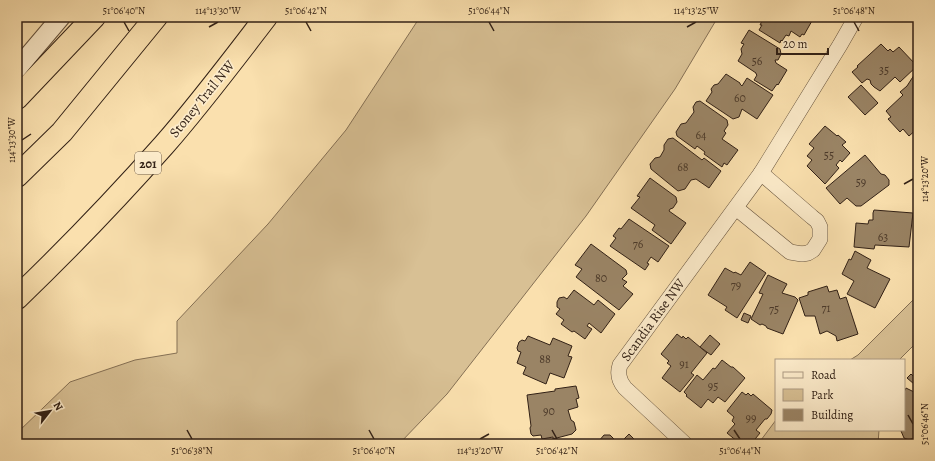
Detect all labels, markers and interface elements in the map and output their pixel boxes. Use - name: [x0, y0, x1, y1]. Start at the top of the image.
- text: 51°06'40"N: [103, 4, 145, 17]
- text: 114°13'30"W: [195, 4, 241, 17]
- text: 51°06'42"N: [285, 4, 327, 17]
- text: 51°06'44"N: [468, 4, 510, 17]
- text: 114°13'25"W: [673, 4, 719, 17]
- text: 51°06'48"N: [833, 4, 875, 17]
- scale bar: [777, 30, 828, 56]
- text: 20 m: [783, 36, 807, 52]
- house number: 56: [752, 53, 763, 69]
- street label: Stoney Trail NW: [165, 56, 240, 142]
- house number: 35: [879, 62, 889, 78]
- house number: 60: [734, 90, 746, 106]
- text: 114°13'30"W: [5, 117, 18, 163]
- house number: 64: [696, 127, 707, 143]
- house number: 55: [824, 147, 834, 163]
- road number: 201: [135, 152, 161, 174]
- text: 114°13'20"W: [918, 155, 931, 202]
- house number: 68: [677, 159, 689, 175]
- house number: 59: [856, 174, 866, 190]
- house number: 63: [878, 229, 888, 245]
- house number: 76: [633, 236, 644, 252]
- house number: 80: [595, 270, 607, 286]
- street label: Scandia Rise NW: [616, 274, 690, 365]
- house number: 79: [731, 277, 741, 293]
- house number: 71: [821, 300, 831, 316]
- house number: 75: [769, 301, 779, 317]
- house number: 88: [539, 351, 551, 367]
- house number: 91: [679, 356, 689, 372]
- legend: [775, 359, 905, 431]
- text: Road: [811, 367, 837, 383]
- house number: 95: [708, 378, 718, 394]
- text: Park: [811, 387, 834, 403]
- north arrow: [30, 391, 70, 431]
- text: N: [50, 399, 67, 413]
- house number: 90: [543, 403, 555, 419]
- text: 51°06'46"N: [918, 403, 931, 445]
- text: Building: [811, 407, 853, 423]
- house number: 99: [746, 410, 756, 426]
- text: 51°06'38"N: [171, 444, 213, 457]
- text: 51°06'40"N: [353, 444, 395, 457]
- text: 114°13'20"W: [457, 444, 504, 457]
- text: 51°06'42"N: [536, 444, 578, 457]
- text: 51°06'44"N: [719, 444, 761, 457]

